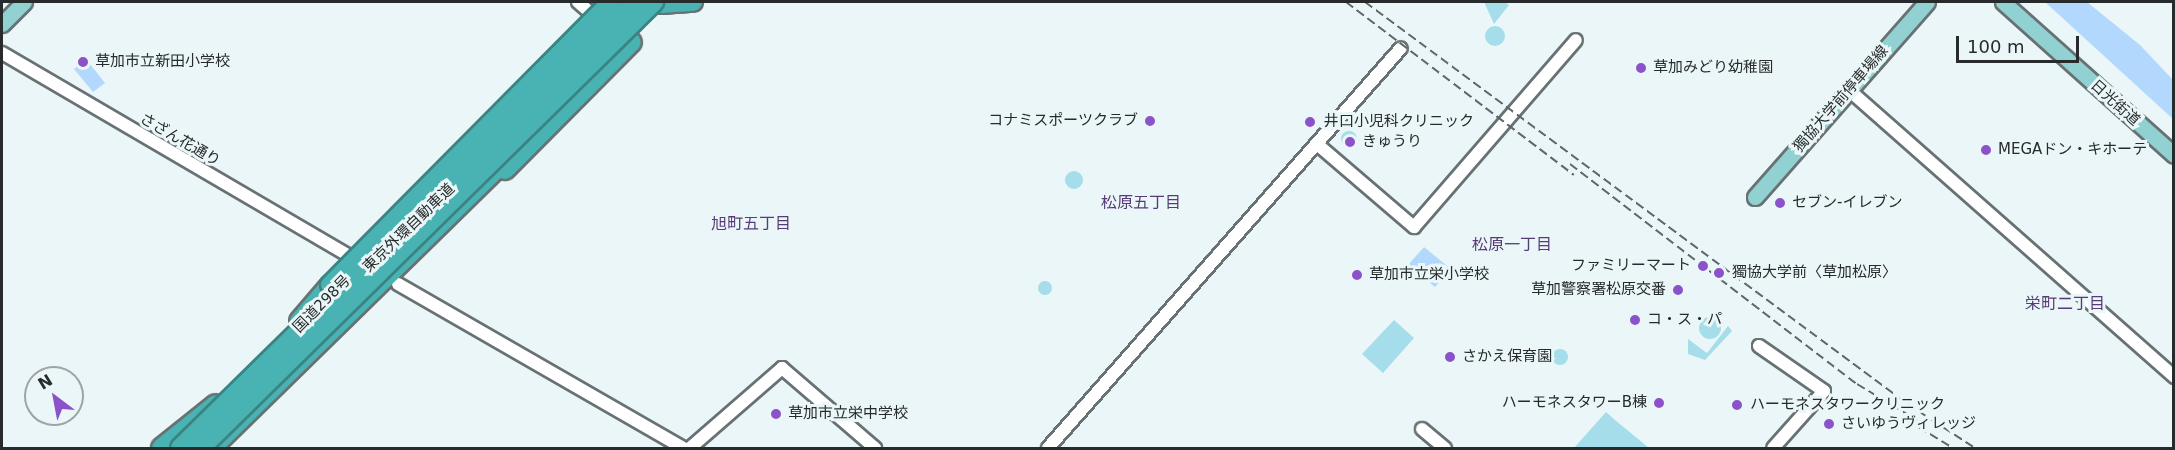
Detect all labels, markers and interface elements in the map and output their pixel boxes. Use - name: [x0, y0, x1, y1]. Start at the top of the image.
- scale bar: [1959, 24, 2082, 62]
- text: 100 m: [1967, 36, 2025, 57]
- street label: 獨協大学前停車場線: [1790, 42, 1892, 156]
- place label: 草加市立新田小学校: [95, 53, 230, 71]
- marker: 草加市立新田小学校: [76, 55, 90, 69]
- place label: 草加みどり幼稚園: [1653, 59, 1773, 77]
- marker: 草加みどり幼稚園: [1634, 61, 1648, 75]
- street label: 日光街道: [2087, 76, 2143, 130]
- street label: さざん花通り: [137, 110, 223, 170]
- place label: コナミスポーツクラブ: [988, 112, 1138, 130]
- marker: 井口小児科クリニック: [1301, 113, 1319, 131]
- place label: 井口小児科クリニック: [1324, 113, 1474, 131]
- marker: コナミスポーツクラブ: [1143, 114, 1157, 128]
- place label: きゅうり: [1362, 133, 1422, 151]
- marker: きゅうり: [1343, 135, 1357, 149]
- place label: MEGAドン・キホーテ: [1998, 141, 2147, 159]
- marker: MEGAドン・キホーテ: [1979, 143, 1993, 157]
- street label: 東京外環自動車道: [360, 180, 458, 276]
- district label: 松原五丁目: [1101, 193, 1181, 213]
- place label: セブン-イレブン: [1792, 194, 1902, 212]
- marker: セブン-イレブン: [1773, 196, 1787, 210]
- district label: 旭町五丁目: [711, 214, 791, 234]
- district label: 松原一丁目: [1472, 235, 1552, 255]
- place label: ファミリーマート: [1571, 257, 1691, 275]
- marker: ファミリーマート: [1696, 259, 1710, 273]
- marker: 獨協大学前〈草加松原〉: [1710, 264, 1728, 282]
- place label: 獨協大学前〈草加松原〉: [1732, 264, 1897, 282]
- place label: 草加市立栄小学校: [1369, 266, 1489, 284]
- marker: 草加市立栄小学校: [1350, 268, 1364, 282]
- street label: 国道298号: [290, 272, 354, 336]
- place label: 草加警察署松原交番: [1531, 281, 1666, 299]
- marker: 草加警察署松原交番: [1671, 283, 1685, 297]
- district label: 栄町二丁目: [2025, 294, 2105, 314]
- place label: コ・ス・パ: [1647, 311, 1722, 329]
- marker: コ・ス・パ: [1628, 313, 1642, 327]
- place label: さかえ保育園: [1462, 348, 1552, 366]
- marker: さかえ保育園: [1443, 350, 1457, 364]
- north arrow: [24, 366, 84, 426]
- text: N: [35, 370, 56, 394]
- place label: ハーモネスタワーB棟: [1502, 394, 1647, 412]
- marker: ハーモネスタワーB棟: [1652, 396, 1666, 410]
- marker: ハーモネスタワークリニック: [1728, 396, 1746, 414]
- place label: ハーモネスタワークリニック: [1750, 396, 1945, 414]
- place label: 草加市立栄中学校: [788, 405, 908, 423]
- marker: 草加市立栄中学校: [769, 407, 783, 421]
- place label: さいゆうヴィレッジ: [1841, 415, 1976, 433]
- marker: さいゆうヴィレッジ: [1822, 417, 1836, 431]

